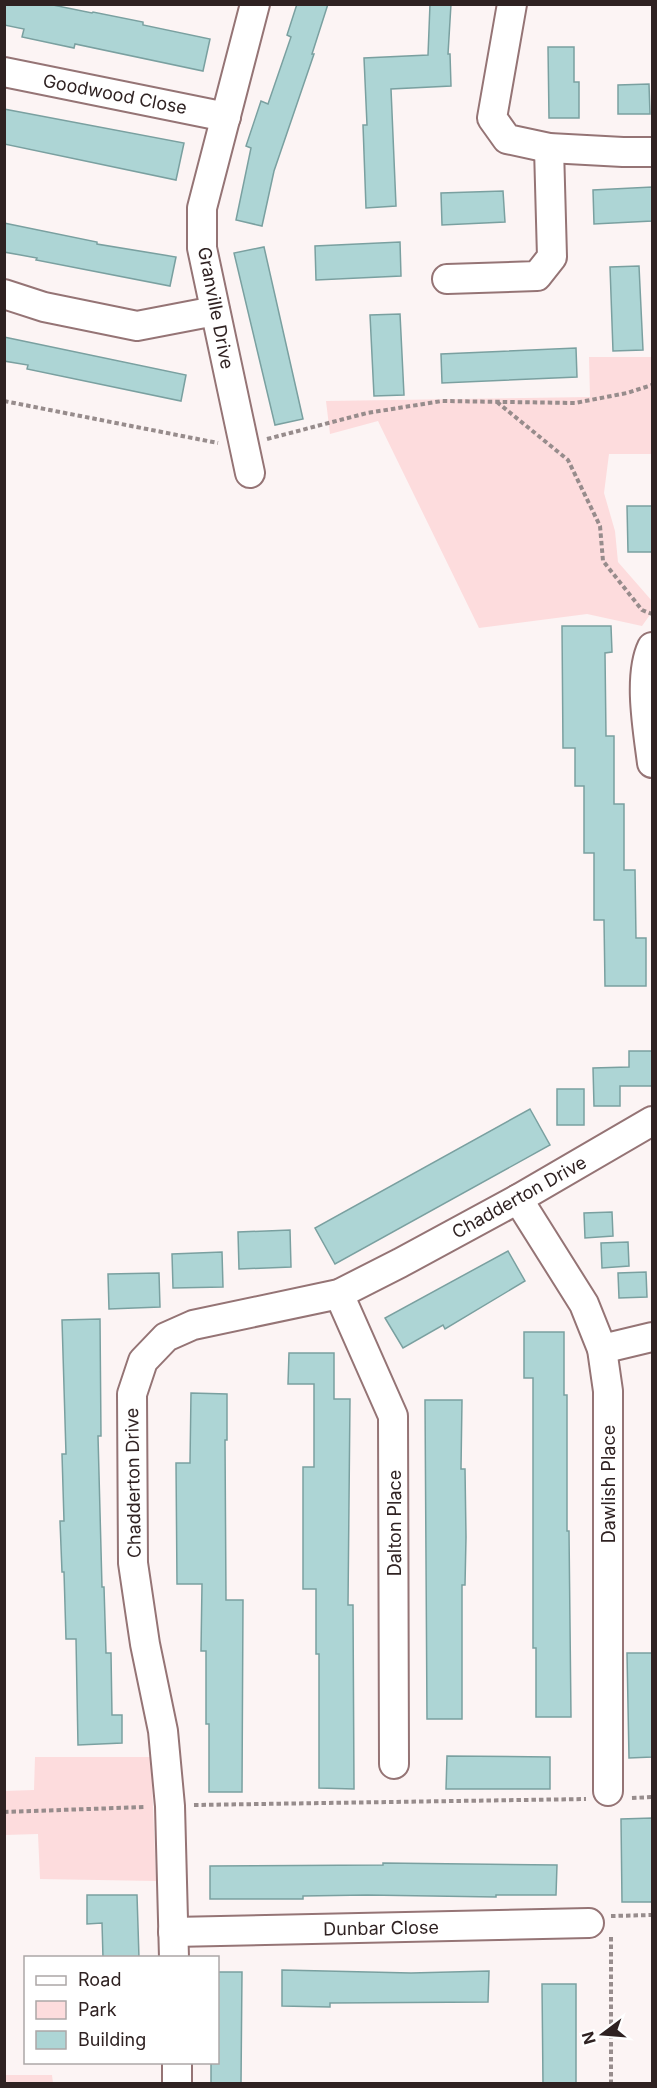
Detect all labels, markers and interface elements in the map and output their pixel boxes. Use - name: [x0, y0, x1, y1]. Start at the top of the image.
- street label: Goodwood Close: [41, 70, 189, 118]
- street label: Granville Drive: [194, 245, 238, 371]
- street label: Chadderton Drive: [448, 1151, 590, 1243]
- street label: Chadderton Drive: [121, 1408, 145, 1558]
- street label: Dawlish Place: [598, 1425, 619, 1543]
- street label: Dalton Place: [384, 1470, 405, 1576]
- street label: Dunbar Close: [323, 1916, 439, 1940]
- legend: [24, 1956, 219, 2064]
- text: Road: [78, 1969, 121, 1990]
- text: Park: [78, 1999, 117, 2020]
- north arrow: [573, 2004, 633, 2064]
- text: Building: [78, 2029, 146, 2050]
- text: N: [577, 2030, 600, 2047]

